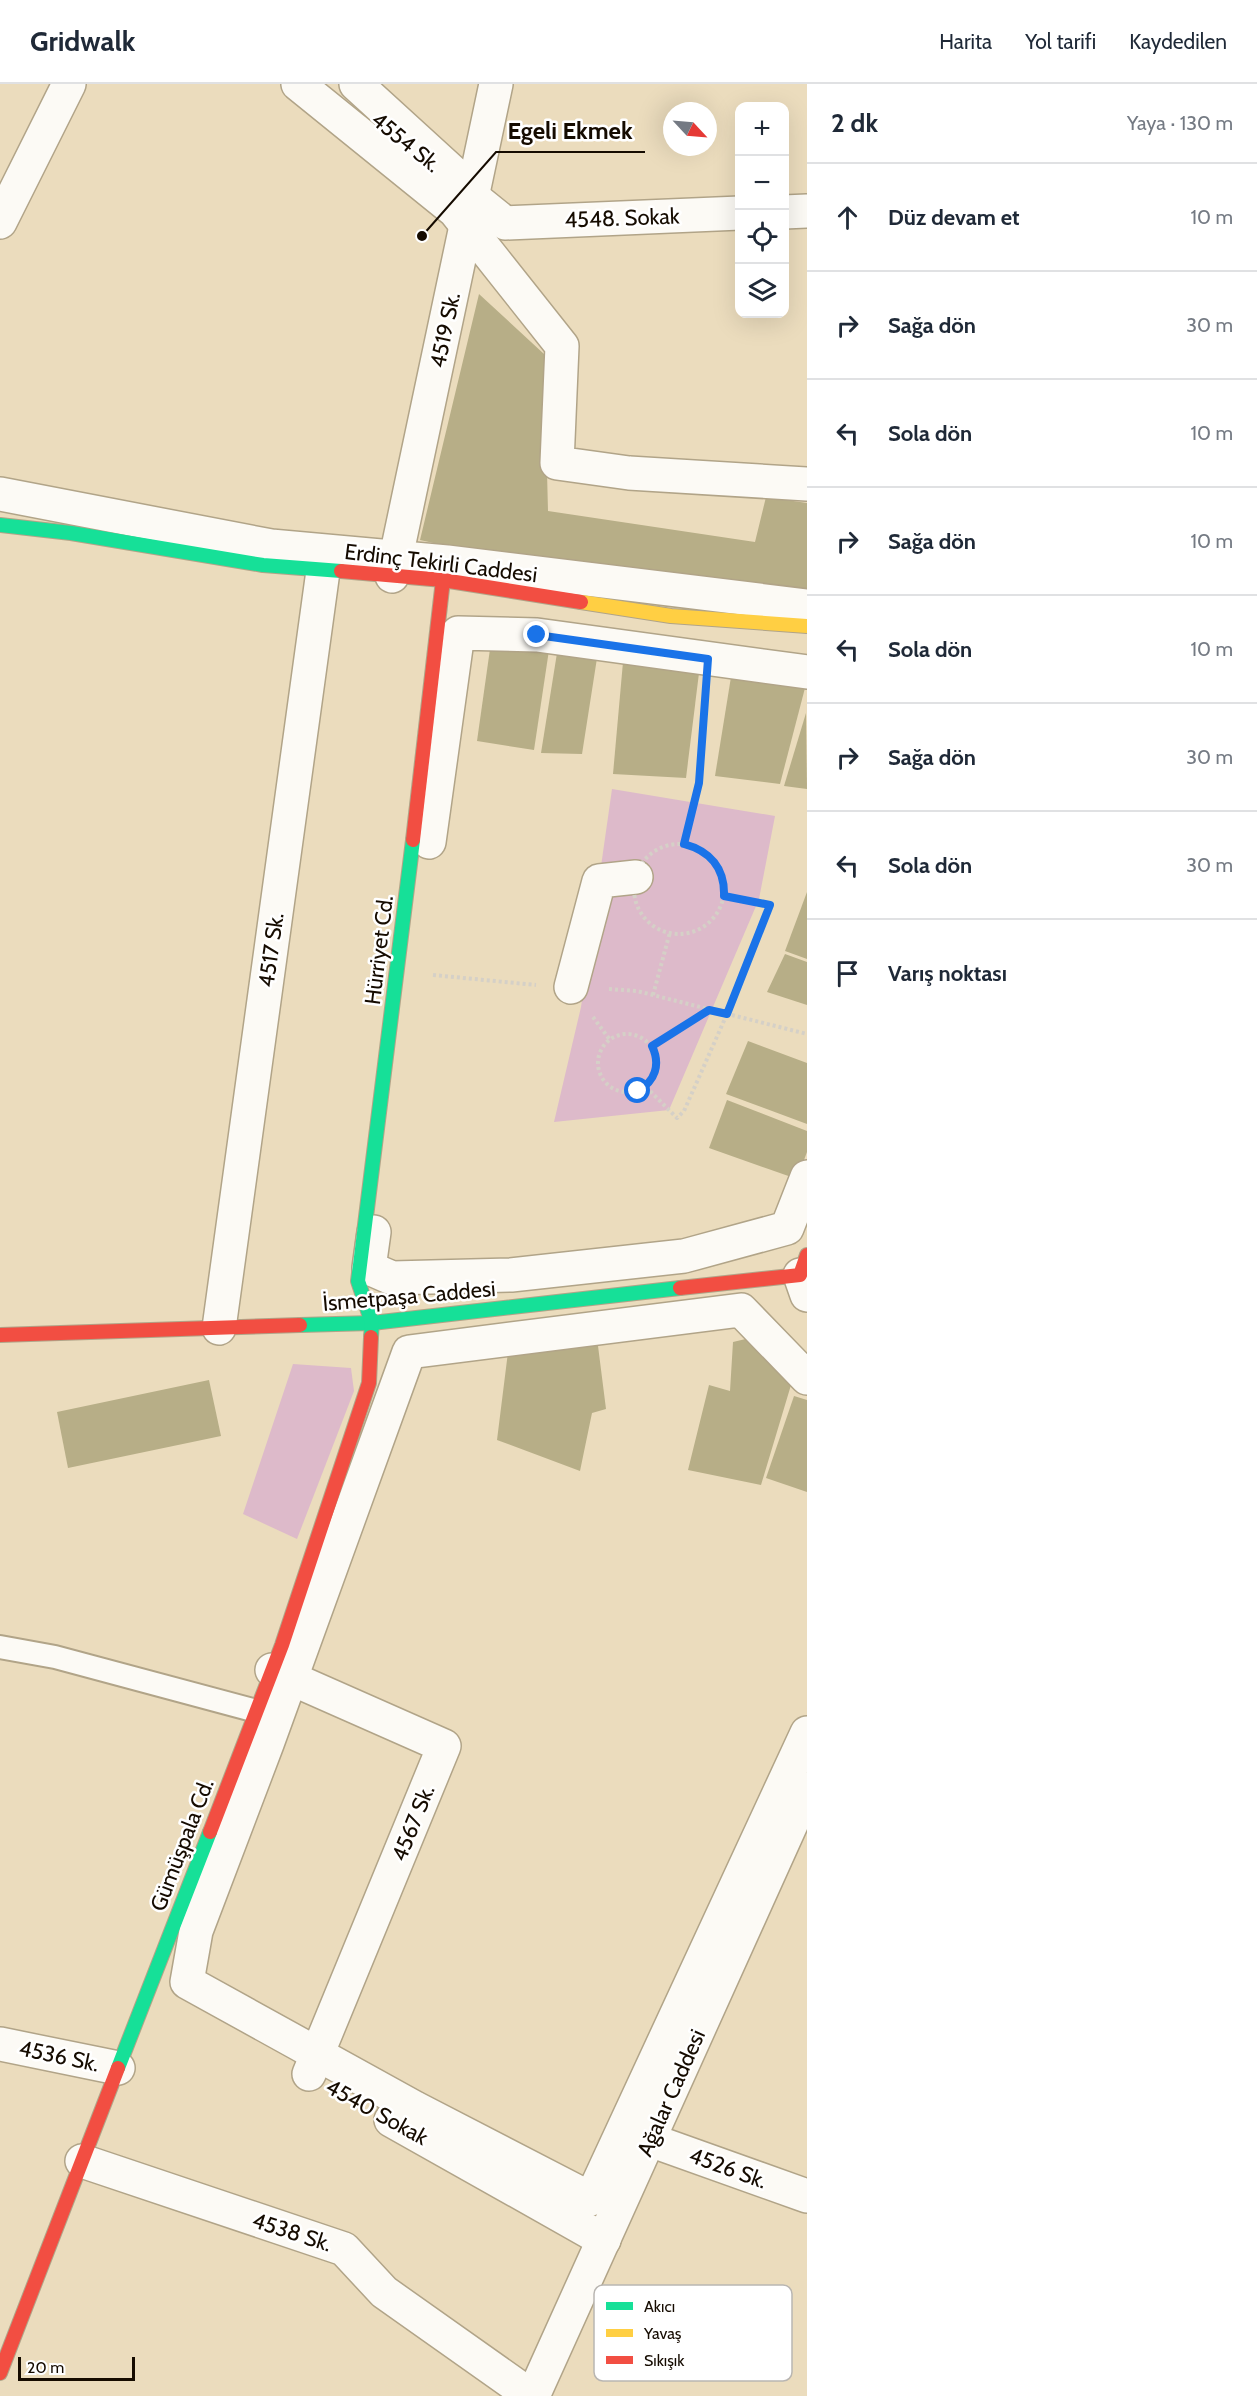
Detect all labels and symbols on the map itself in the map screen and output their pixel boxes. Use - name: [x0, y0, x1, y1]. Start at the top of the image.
- north arrow: [663, 102, 717, 156]
- street label: 4554 Sk.: [366, 106, 446, 178]
- callout: Egeli Ekmek: [496, 110, 645, 152]
- text: Egeli Ekmek: [507, 116, 633, 145]
- street label: 4548. Sokak: [564, 202, 680, 234]
- street label: 4519 Sk.: [424, 290, 466, 370]
- street label: Erdinç Tekirli Caddesi: [343, 538, 539, 588]
- route end: [523, 621, 549, 647]
- street label: Hürriyet Cd.: [359, 894, 399, 1006]
- street label: 4517 Sk.: [252, 911, 290, 989]
- route start: [624, 1077, 650, 1103]
- street label: İsmetpaşa Caddesi: [321, 1275, 497, 1317]
- street label: Gümüşpala Cd.: [144, 1775, 220, 1915]
- street label: 4567 Sk.: [385, 1781, 441, 1865]
- street label: Ağalar Caddesi: [631, 2025, 711, 2161]
- street label: 4536 Sk.: [17, 2034, 101, 2078]
- street label: 4540 Sokak: [321, 2073, 433, 2151]
- street label: 4526 Sk.: [685, 2142, 771, 2194]
- street label: 4538 Sk.: [249, 2206, 335, 2258]
- legend: [594, 2285, 792, 2381]
- text: Akıcı: [644, 2297, 675, 2316]
- text: Yavaş: [643, 2324, 682, 2343]
- text: Sıkışık: [644, 2351, 685, 2370]
- scale bar: [18, 2354, 135, 2382]

